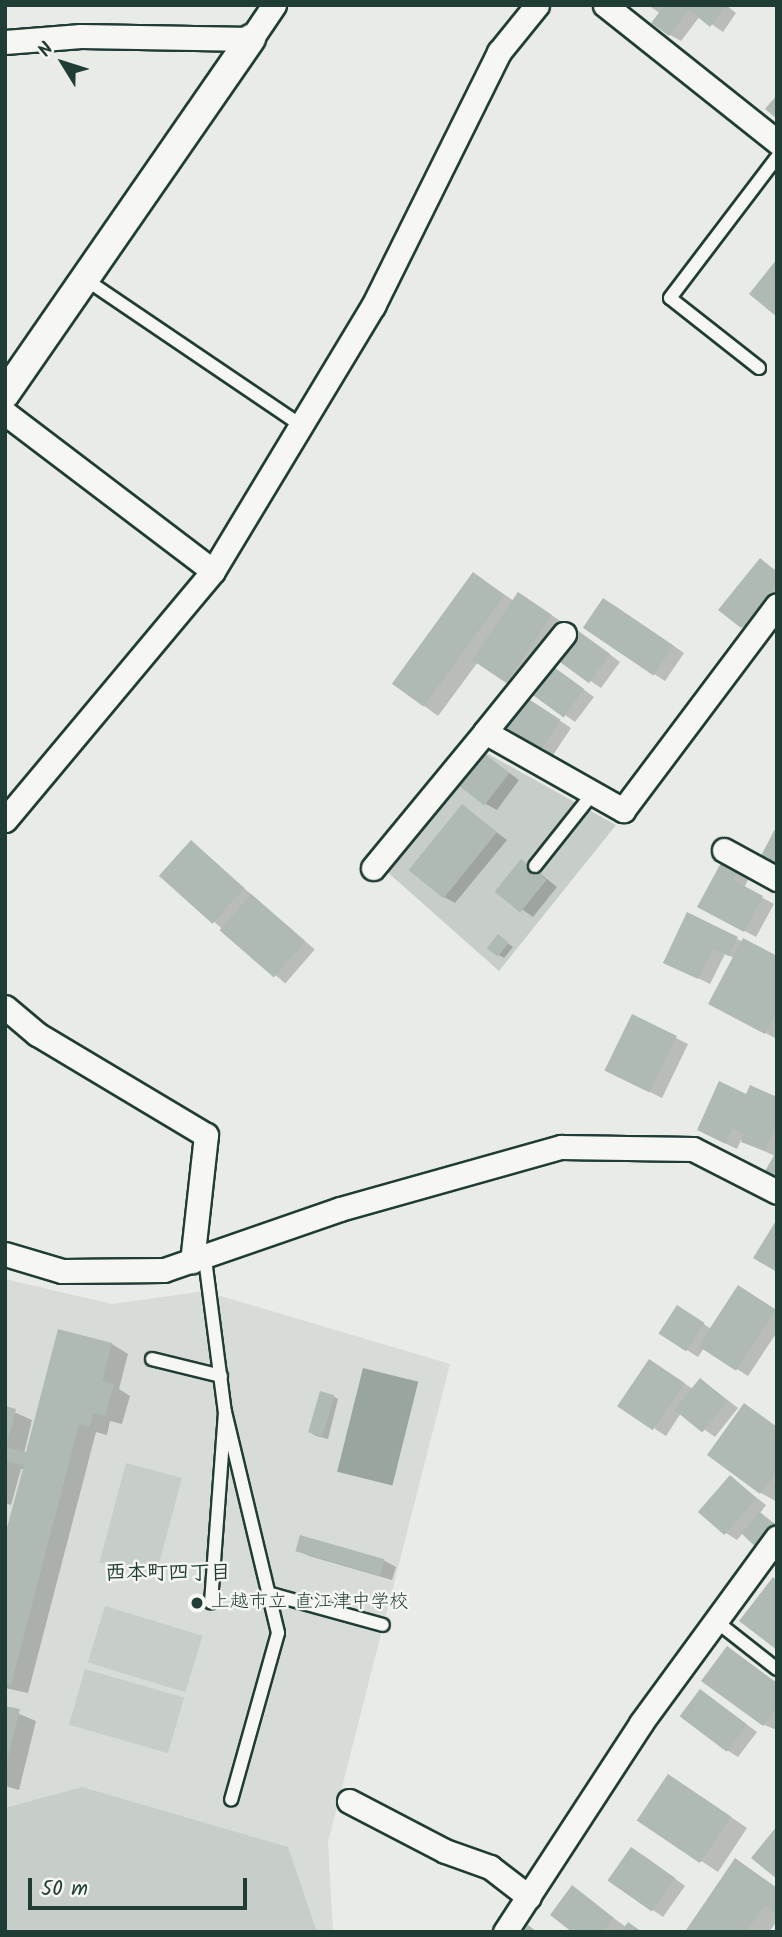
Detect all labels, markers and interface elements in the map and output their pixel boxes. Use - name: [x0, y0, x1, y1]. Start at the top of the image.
- north arrow: [28, 28, 98, 98]
- text: N: [31, 36, 62, 64]
- district label: 西本町四丁目: [105, 1561, 231, 1587]
- place label: 上越市立 直江津中学校: [211, 1592, 409, 1614]
- marker: 上越市立 直江津中学校: [189, 1595, 205, 1611]
- scale bar: [32, 1864, 250, 1908]
- text: 50 m: [41, 1873, 88, 1906]

